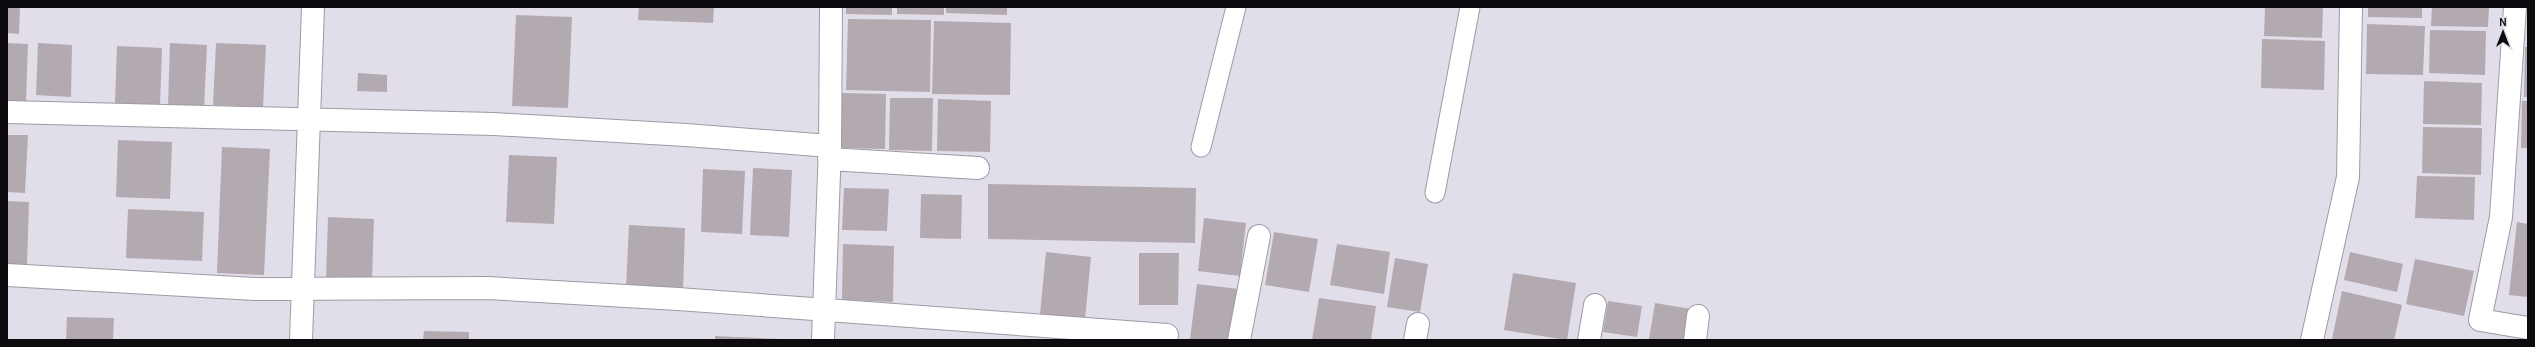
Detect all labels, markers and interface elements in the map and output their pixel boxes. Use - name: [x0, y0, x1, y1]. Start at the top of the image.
- north arrow: [2483, 12, 2523, 52]
- text: N: [2499, 16, 2507, 29]

